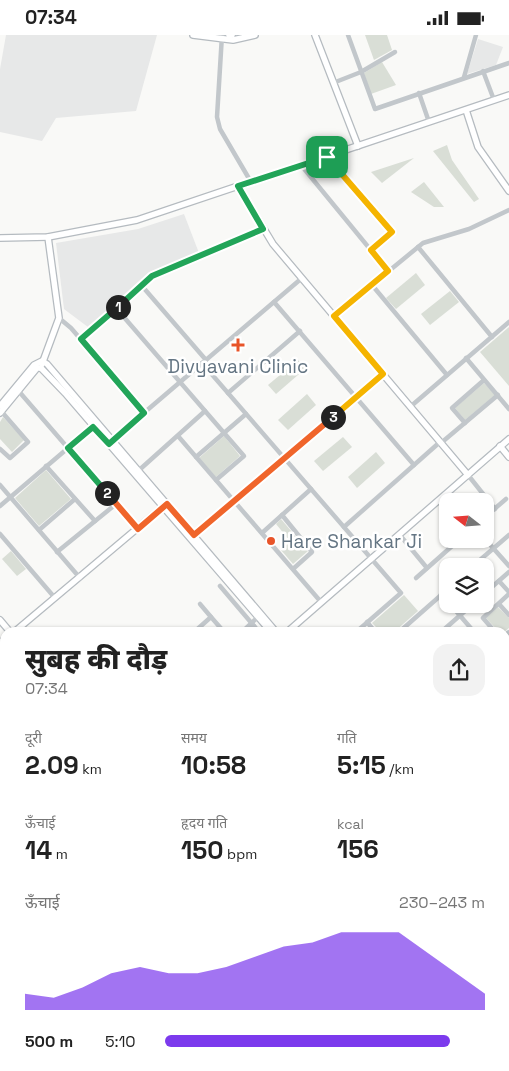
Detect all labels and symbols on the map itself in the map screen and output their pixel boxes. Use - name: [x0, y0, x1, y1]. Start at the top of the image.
- pin: [306, 136, 348, 178]
- pin: 1: [106, 295, 130, 319]
- marker: Divyavani Clinic: [231, 338, 245, 352]
- place label: Divyavani Clinic: [168, 354, 308, 379]
- pin: 3: [320, 405, 346, 429]
- pin: 2: [94, 481, 120, 505]
- north arrow: [439, 493, 494, 547]
- place label: Hare Shankar Ji: [281, 529, 422, 554]
- marker: Hare Shankar Ji: [265, 535, 277, 547]

